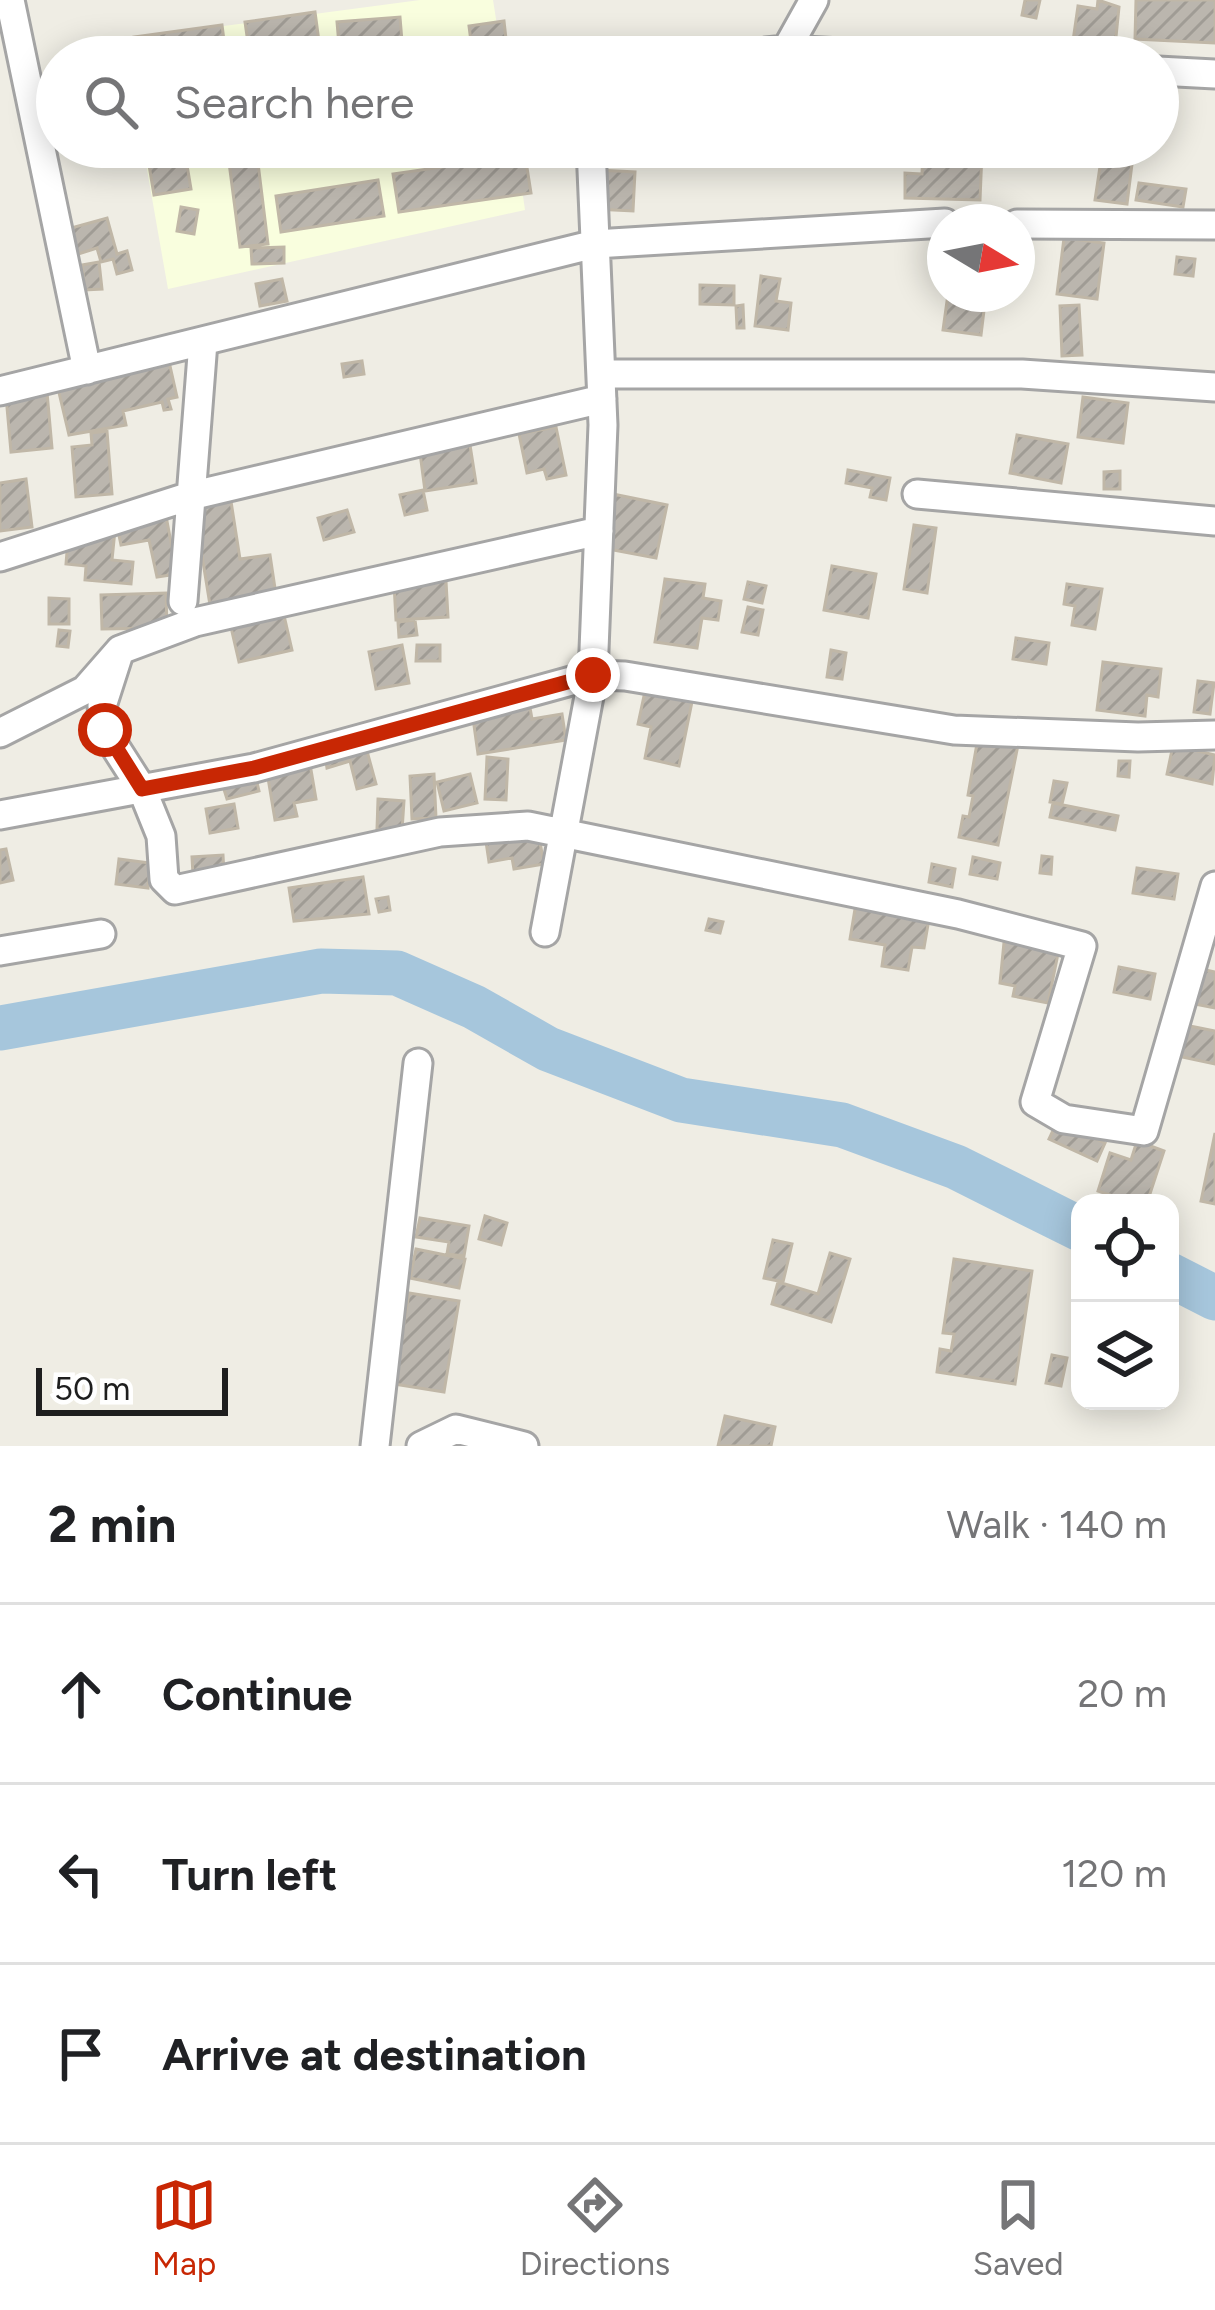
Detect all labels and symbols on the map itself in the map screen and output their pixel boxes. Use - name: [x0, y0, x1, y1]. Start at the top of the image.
- north arrow: [927, 204, 1035, 312]
- route end: [566, 648, 620, 702]
- route start: [78, 703, 132, 757]
- scale bar: [36, 1362, 228, 1415]

